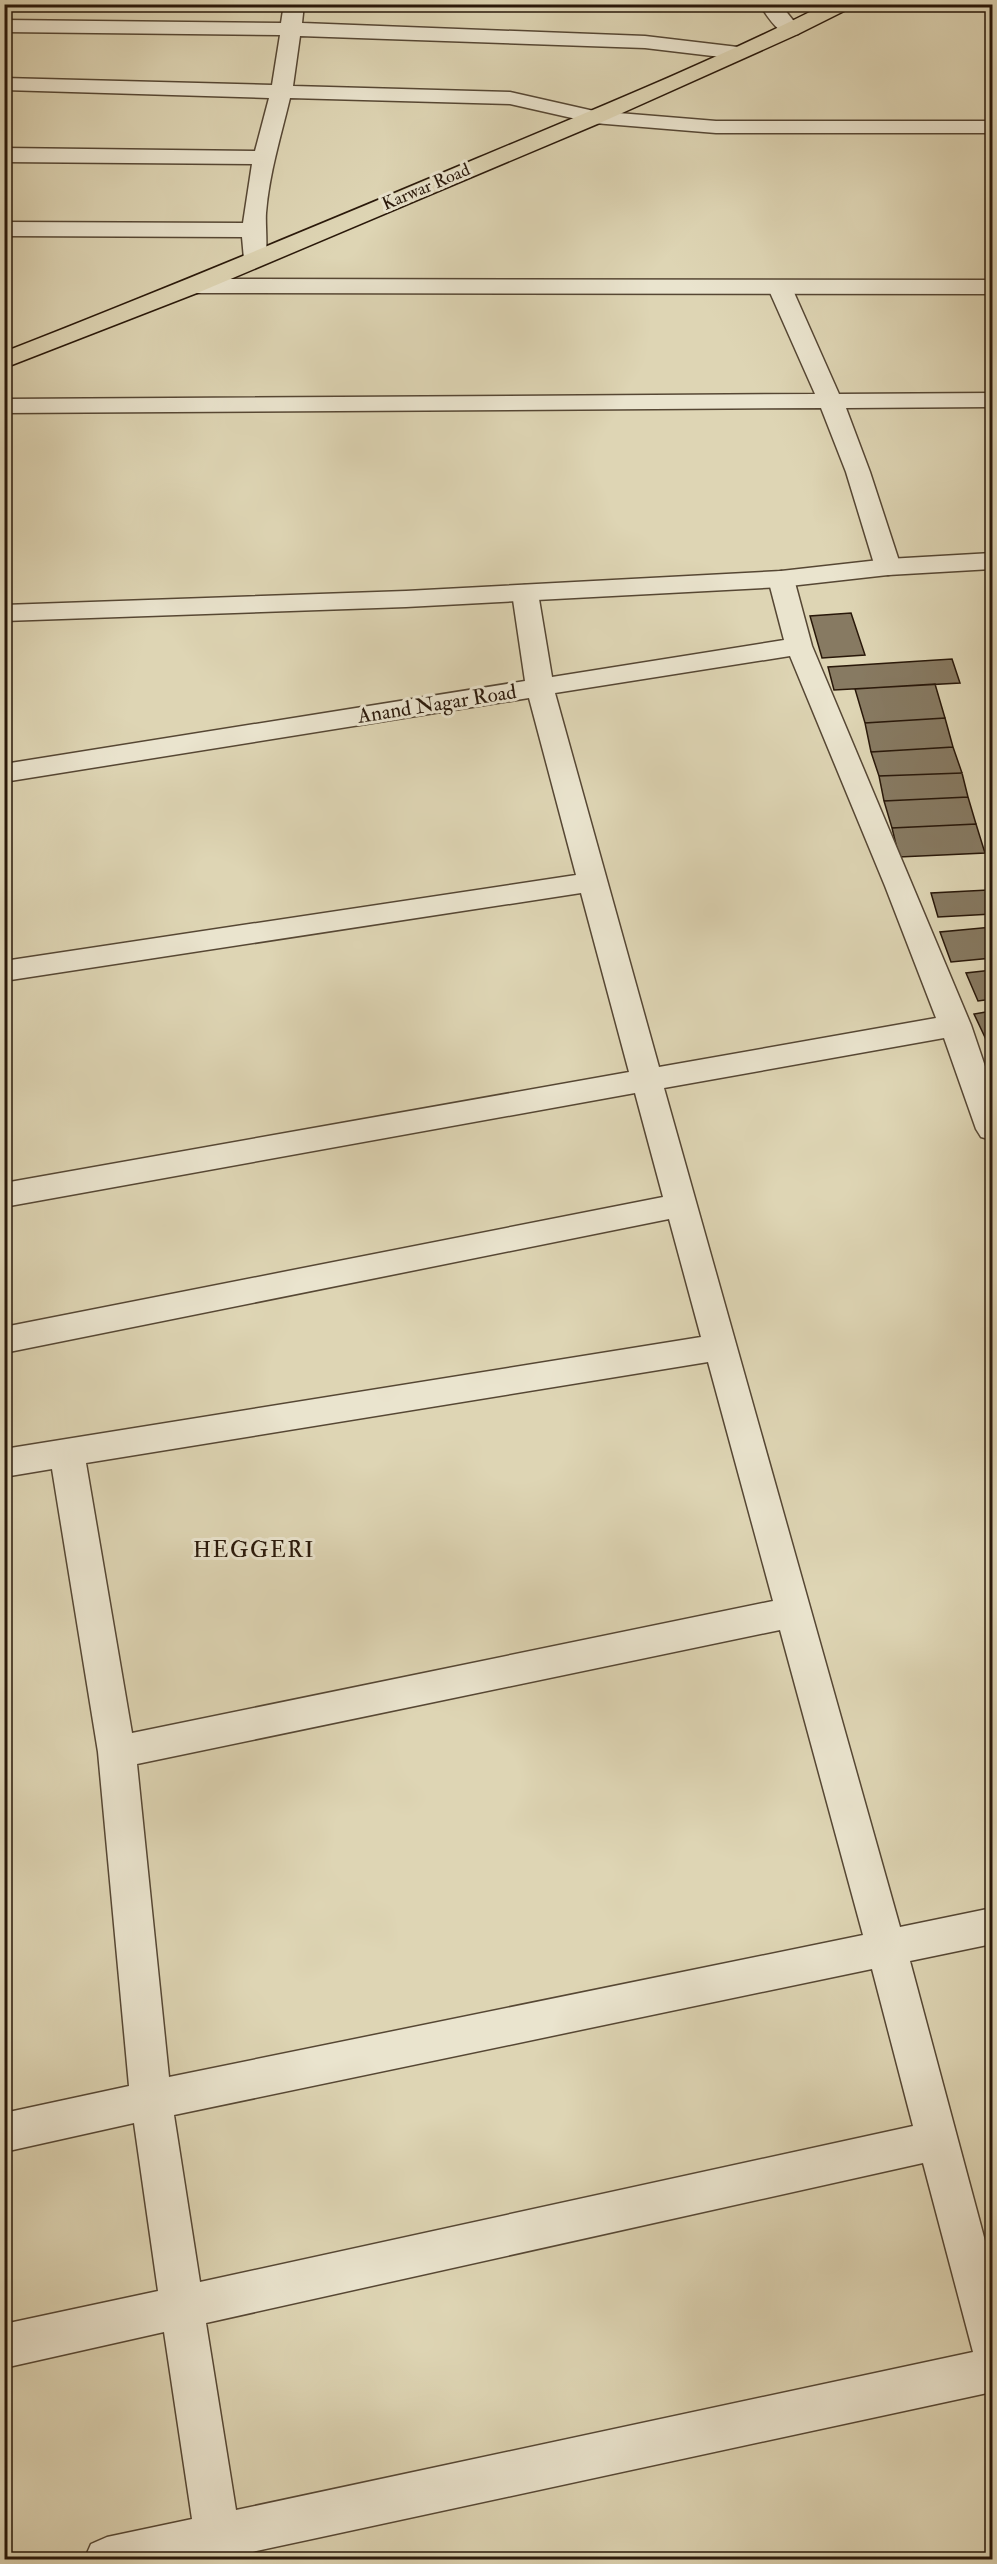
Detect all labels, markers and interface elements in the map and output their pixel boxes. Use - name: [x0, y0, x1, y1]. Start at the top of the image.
- street label: Karwar Road: [379, 158, 474, 216]
- street label: Anand Nagar Road: [355, 678, 519, 730]
- district label: HEGGERI: [193, 1536, 315, 1564]

